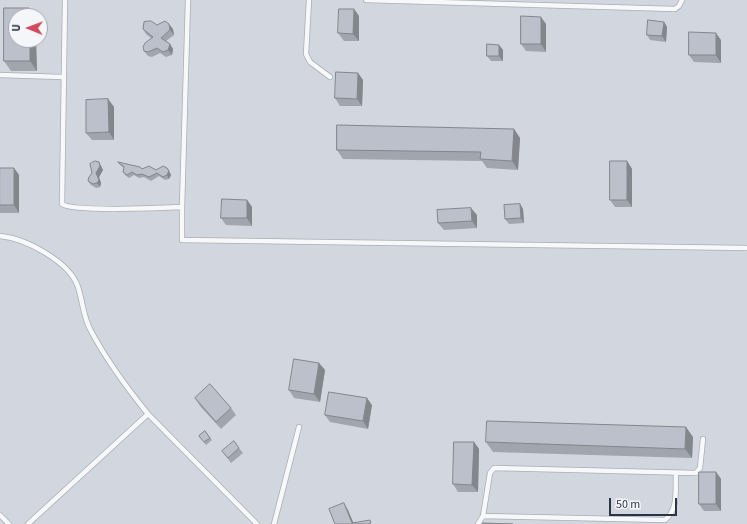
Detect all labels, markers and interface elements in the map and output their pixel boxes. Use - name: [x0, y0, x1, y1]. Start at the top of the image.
- north arrow: [8, 8, 48, 48]
- text: U: [9, 24, 24, 32]
- scale bar: [611, 490, 679, 516]
- text: 50 m: [616, 496, 640, 513]

